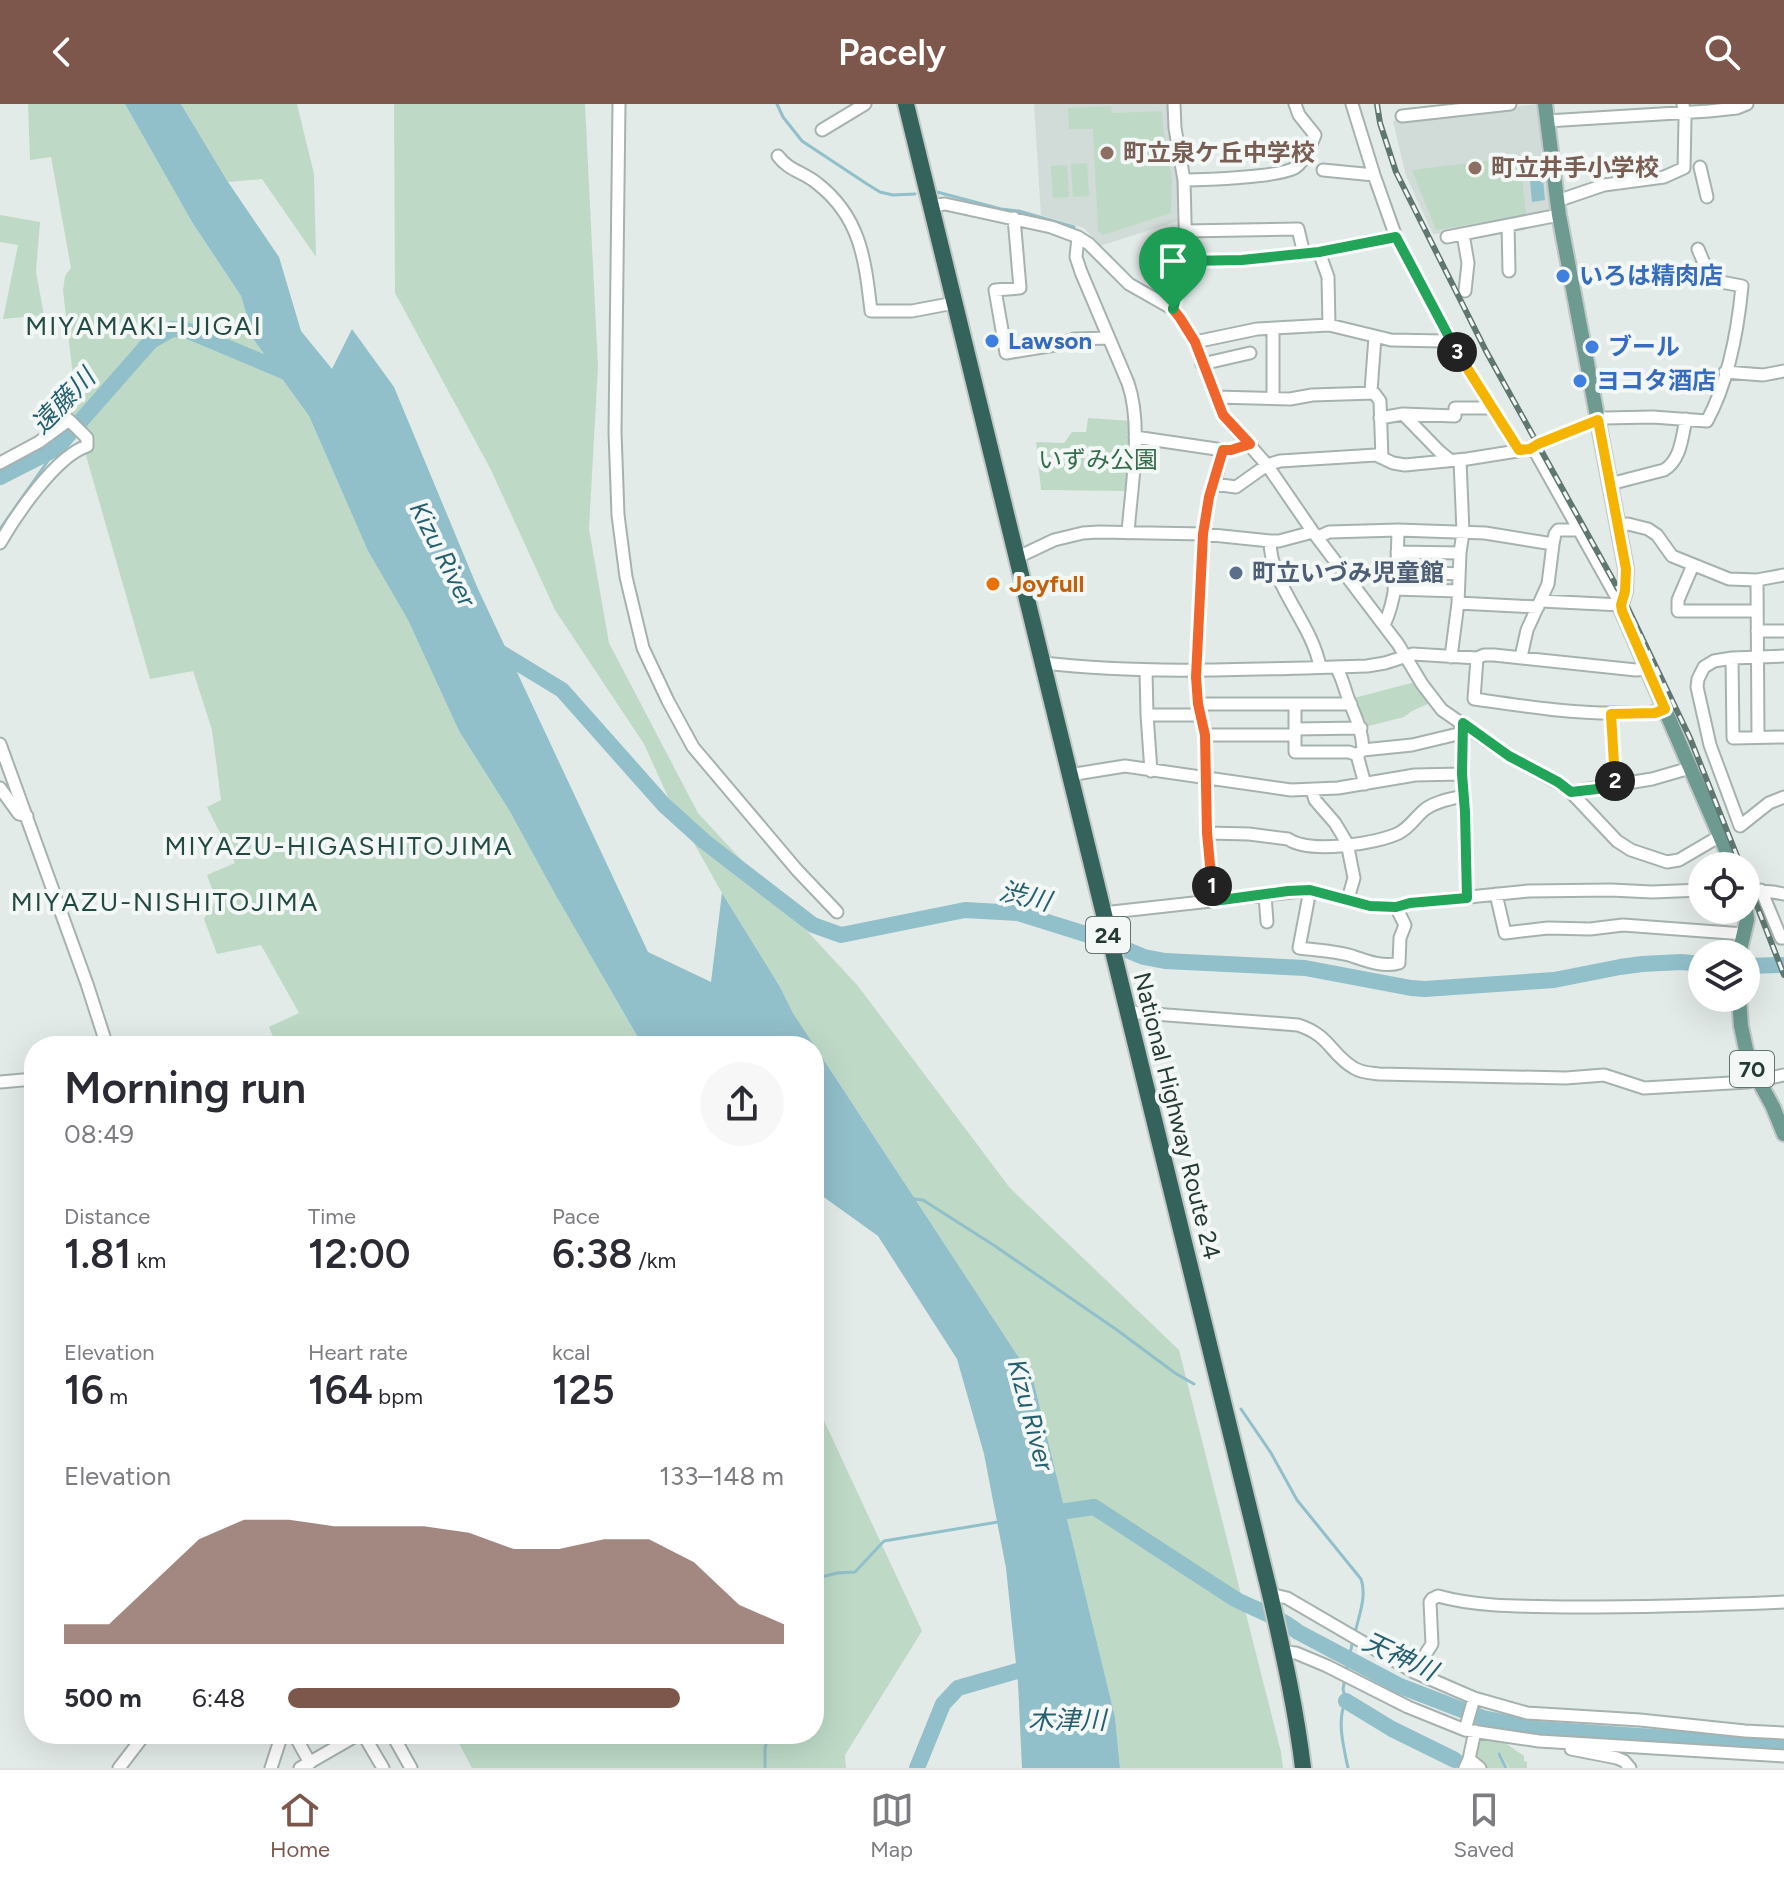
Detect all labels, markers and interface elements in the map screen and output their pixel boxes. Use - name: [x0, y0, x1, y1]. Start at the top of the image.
- icon: back: [40, 30, 84, 74]
- icon: search: [1700, 30, 1744, 74]
- text: Pacely: [838, 31, 946, 74]
- place label: 町立泉ケ丘中学校: [1123, 138, 1315, 167]
- marker: 町立泉ケ丘中学校: [1098, 144, 1116, 162]
- place label: 町立井手小学校: [1491, 153, 1659, 182]
- marker: 町立井手小学校: [1466, 159, 1484, 177]
- pin: [1139, 227, 1207, 309]
- icon: arrive: [1151, 239, 1195, 283]
- place label: いろは精肉店: [1579, 261, 1723, 290]
- marker: いろは精肉店: [1554, 267, 1572, 285]
- district label: MIYAMAKI-IJIGAI: [25, 310, 263, 342]
- place label: Lawson: [1008, 326, 1092, 355]
- marker: Lawson: [983, 332, 1001, 350]
- pin: 3: [1437, 332, 1477, 372]
- place label: ブール: [1608, 332, 1680, 361]
- text: 3: [1451, 338, 1463, 365]
- marker: ブール: [1583, 338, 1601, 356]
- water label: 遠藤川: [24, 360, 104, 440]
- place label: ヨコタ酒店: [1596, 366, 1716, 395]
- marker: ヨコタ酒店: [1571, 372, 1589, 390]
- park label: いずみ公園: [1038, 445, 1158, 474]
- water label: Kizu River: [403, 496, 484, 613]
- place label: 町立いづみ児童館: [1252, 558, 1444, 587]
- marker: 町立いづみ児童館: [1227, 564, 1245, 582]
- place label: Joyfull: [1009, 569, 1084, 598]
- marker: Joyfull: [984, 575, 1002, 593]
- pin: 2: [1595, 761, 1635, 801]
- text: 2: [1609, 767, 1621, 794]
- district label: MIYAZU-HIGASHITOJIMA: [164, 830, 514, 862]
- map controls: [1688, 852, 1760, 1012]
- button: locate: [1688, 852, 1760, 924]
- pin: 1: [1192, 866, 1232, 906]
- text: 1: [1207, 872, 1217, 899]
- water label: 渋川: [996, 875, 1057, 918]
- district label: MIYAZU-NISHITOJIMA: [11, 886, 319, 918]
- road number: 24: [1086, 917, 1130, 953]
- button: layers: [1688, 940, 1760, 1012]
- street label: National Highway Route 24: [1128, 969, 1227, 1263]
- road number: 70: [1730, 1051, 1774, 1087]
- text: Morning run: [64, 1061, 306, 1114]
- button: share: [700, 1062, 784, 1146]
- text: 08:49: [64, 1118, 134, 1150]
- text: Distance: [64, 1203, 150, 1230]
- text: Time: [308, 1203, 356, 1230]
- text: Pace: [552, 1203, 600, 1230]
- text: 1.81: [64, 1230, 131, 1278]
- text: 12:00: [308, 1230, 410, 1278]
- text: 6:38: [552, 1230, 633, 1278]
- text: km: [131, 1247, 166, 1274]
- text: /km: [633, 1247, 676, 1274]
- text: Elevation: [64, 1339, 154, 1366]
- text: Heart rate: [308, 1339, 408, 1366]
- text: kcal: [552, 1339, 590, 1366]
- water label: Kizu River: [1001, 1356, 1062, 1475]
- text: 16: [64, 1366, 104, 1414]
- text: 164: [308, 1366, 373, 1414]
- text: 125: [552, 1366, 615, 1414]
- text: m: [104, 1383, 128, 1410]
- text: bpm: [373, 1383, 423, 1410]
- text: Elevation: [64, 1460, 171, 1492]
- text: 133–148 m: [659, 1460, 784, 1492]
- water label: 天神川: [1358, 1625, 1445, 1688]
- text: 500 m: [64, 1682, 142, 1714]
- text: 6:48: [192, 1682, 245, 1714]
- water label: 木津川: [1028, 1704, 1109, 1736]
- tab: Home: [270, 1788, 330, 1863]
- tab: Map: [870, 1788, 914, 1863]
- tab: Saved: [1453, 1788, 1514, 1863]

